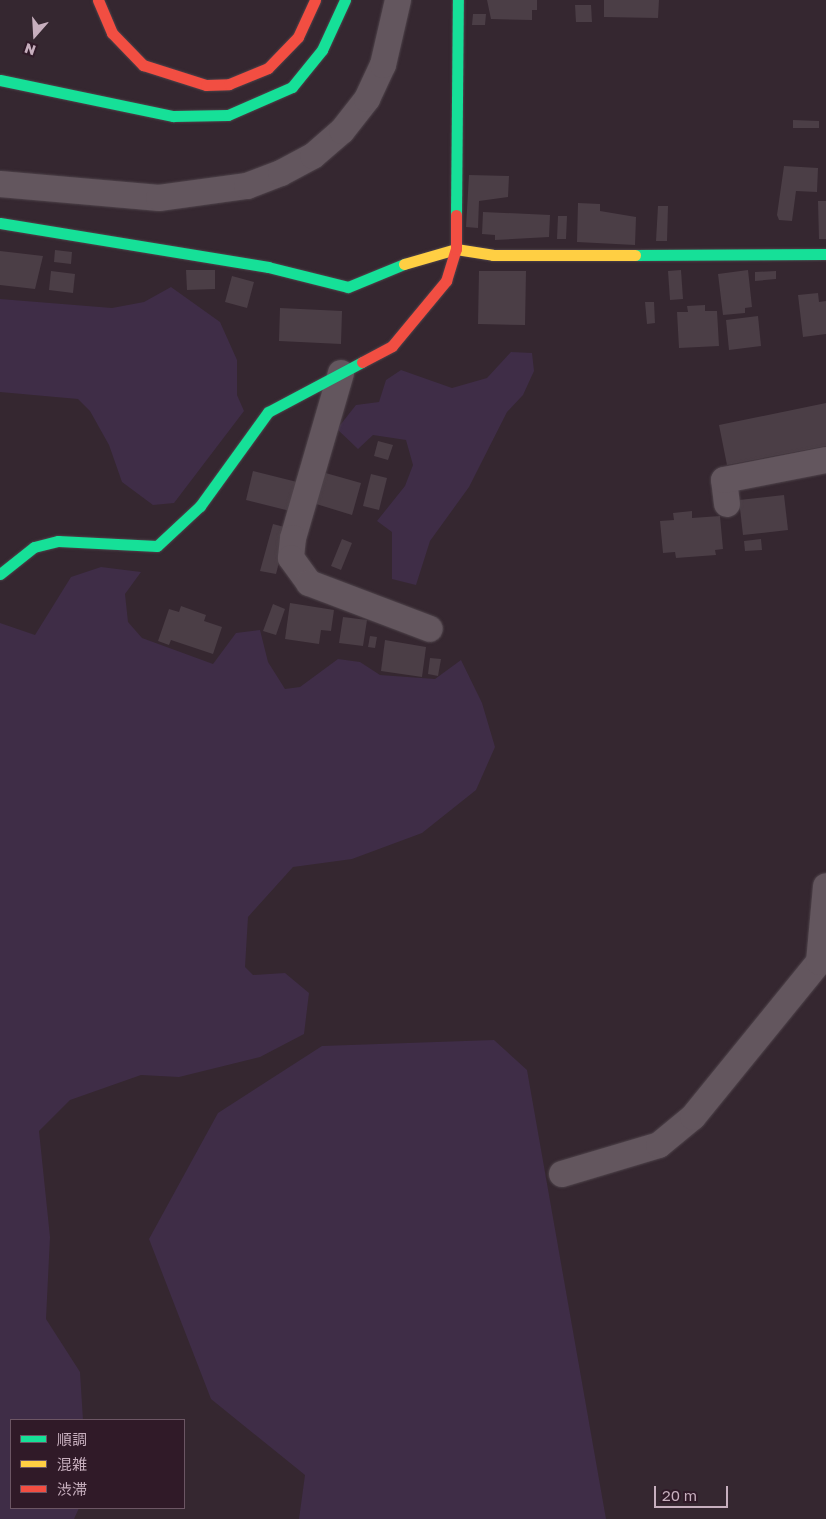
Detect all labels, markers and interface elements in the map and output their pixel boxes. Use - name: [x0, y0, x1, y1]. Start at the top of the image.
- north arrow: [10, 10, 60, 60]
- text: N: [22, 40, 38, 59]
- legend: [10, 1419, 185, 1509]
- text: 順調: [57, 1430, 87, 1448]
- text: 混雑: [57, 1455, 87, 1473]
- scale bar: [656, 1476, 730, 1508]
- text: 渋滞: [57, 1480, 87, 1498]
- text: 20 m: [662, 1486, 697, 1504]

